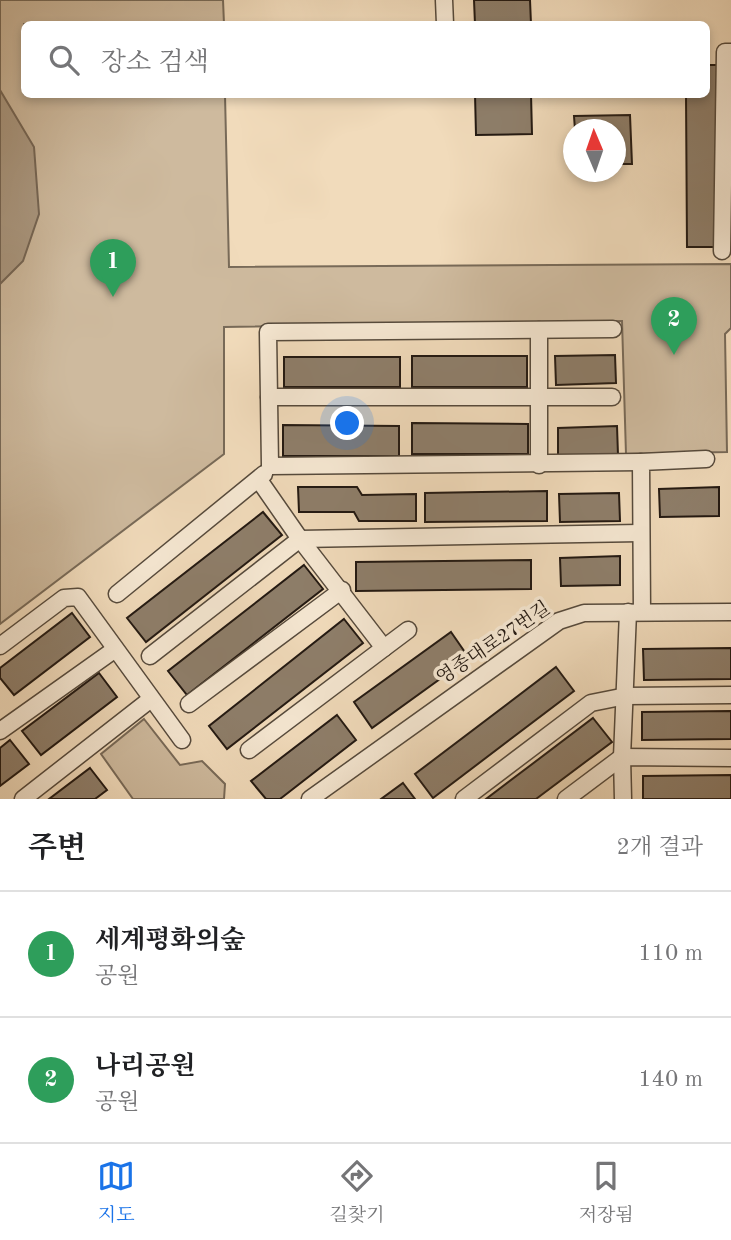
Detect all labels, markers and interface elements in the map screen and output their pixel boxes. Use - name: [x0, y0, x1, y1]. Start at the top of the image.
- search box: [21, 21, 710, 98]
- icon: search: [45, 41, 83, 79]
- text: 장소 검색: [101, 50, 209, 76]
- north arrow: [563, 119, 626, 182]
- pin: 1: [90, 239, 136, 297]
- pin: 2: [651, 297, 697, 355]
- your location: [330, 406, 364, 440]
- street label: 영종대로27번길: [433, 598, 554, 689]
- text: 주변: [28, 834, 86, 864]
- text: 2개 결과: [617, 836, 703, 859]
- text: 세계평화의숲: [95, 928, 246, 954]
- text: 1: [44, 942, 58, 965]
- text: 110 m: [638, 942, 703, 965]
- text: 공원: [95, 965, 139, 988]
- text: 나리공원: [95, 1054, 195, 1080]
- text: 2: [44, 1068, 58, 1091]
- text: 140 m: [638, 1068, 703, 1091]
- text: 공원: [95, 1091, 139, 1114]
- tab: 지도: [97, 1157, 135, 1228]
- tab: 길찾기: [329, 1157, 384, 1228]
- tab: 저장됨: [579, 1157, 634, 1228]

